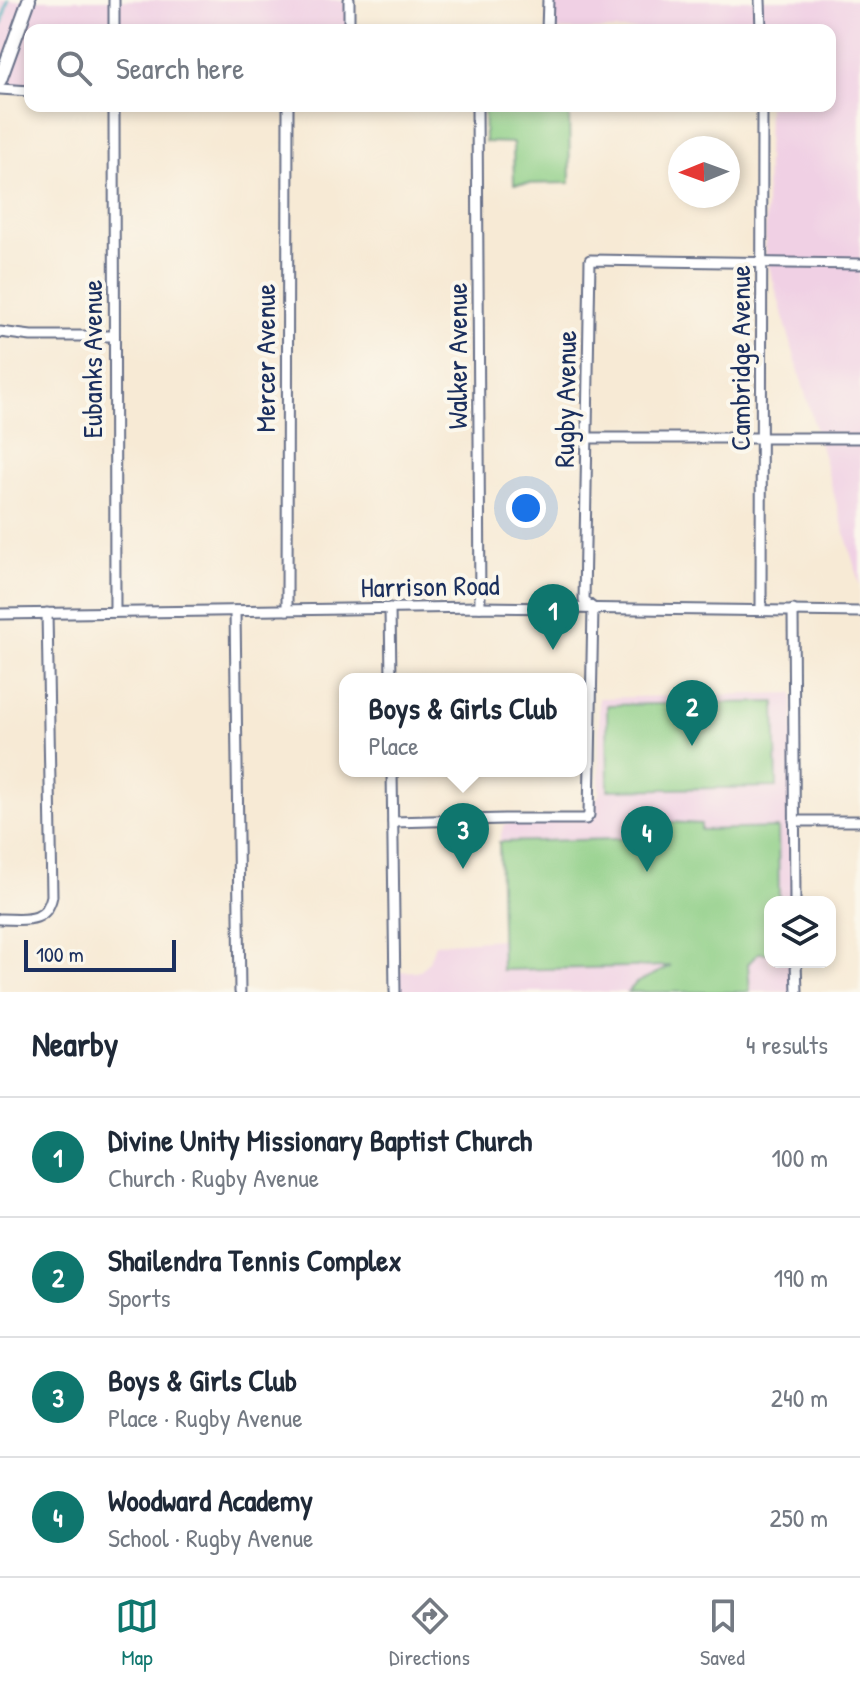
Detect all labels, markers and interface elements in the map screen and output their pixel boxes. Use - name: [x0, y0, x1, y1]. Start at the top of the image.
- search box: [24, 24, 836, 112]
- icon: search: [52, 46, 96, 90]
- text: Search here: [116, 48, 244, 88]
- north arrow: [668, 136, 740, 208]
- street label: Cambridge Avenue: [721, 265, 759, 451]
- street label: Eubanks Avenue: [73, 280, 111, 438]
- street label: Walker Avenue: [438, 283, 476, 429]
- street label: Mercer Avenue: [246, 284, 284, 432]
- street label: Rugby Avenue: [545, 330, 585, 468]
- your location: [506, 488, 546, 528]
- street label: Harrison Road: [360, 566, 500, 606]
- pin: 1: [527, 584, 579, 650]
- popup: [339, 673, 587, 777]
- pin: 2: [666, 680, 718, 746]
- text: Boys & Girls Club: [368, 688, 558, 728]
- text: Place: [368, 728, 419, 763]
- pin: 3: [437, 803, 489, 869]
- pin: 4: [621, 806, 673, 872]
- map controls: [764, 896, 836, 968]
- button: layers: [764, 896, 836, 968]
- scale bar: [24, 936, 176, 972]
- text: 100 m: [36, 939, 84, 969]
- text: Nearby: [32, 1021, 118, 1067]
- text: 4 results: [746, 1027, 828, 1062]
- text: Divine Unity Missionary Baptist Church: [108, 1120, 532, 1160]
- text: 1: [53, 1140, 63, 1175]
- text: 100 m: [772, 1140, 828, 1175]
- text: Church · Rugby Avenue: [108, 1160, 319, 1195]
- text: Shailendra Tennis Complex: [108, 1240, 402, 1280]
- text: 2: [52, 1260, 64, 1295]
- text: 190 m: [774, 1260, 828, 1295]
- text: Sports: [108, 1280, 171, 1315]
- text: Boys & Girls Club: [108, 1360, 297, 1400]
- text: 3: [52, 1380, 64, 1415]
- text: 240 m: [771, 1380, 828, 1415]
- text: Place · Rugby Avenue: [108, 1400, 303, 1435]
- text: Woodward Academy: [108, 1480, 313, 1520]
- text: 4: [53, 1500, 63, 1535]
- text: 250 m: [770, 1500, 828, 1535]
- text: School · Rugby Avenue: [108, 1520, 313, 1555]
- tab: Map: [115, 1594, 159, 1672]
- tab: Directions: [389, 1594, 470, 1672]
- tab: Saved: [700, 1594, 745, 1672]

